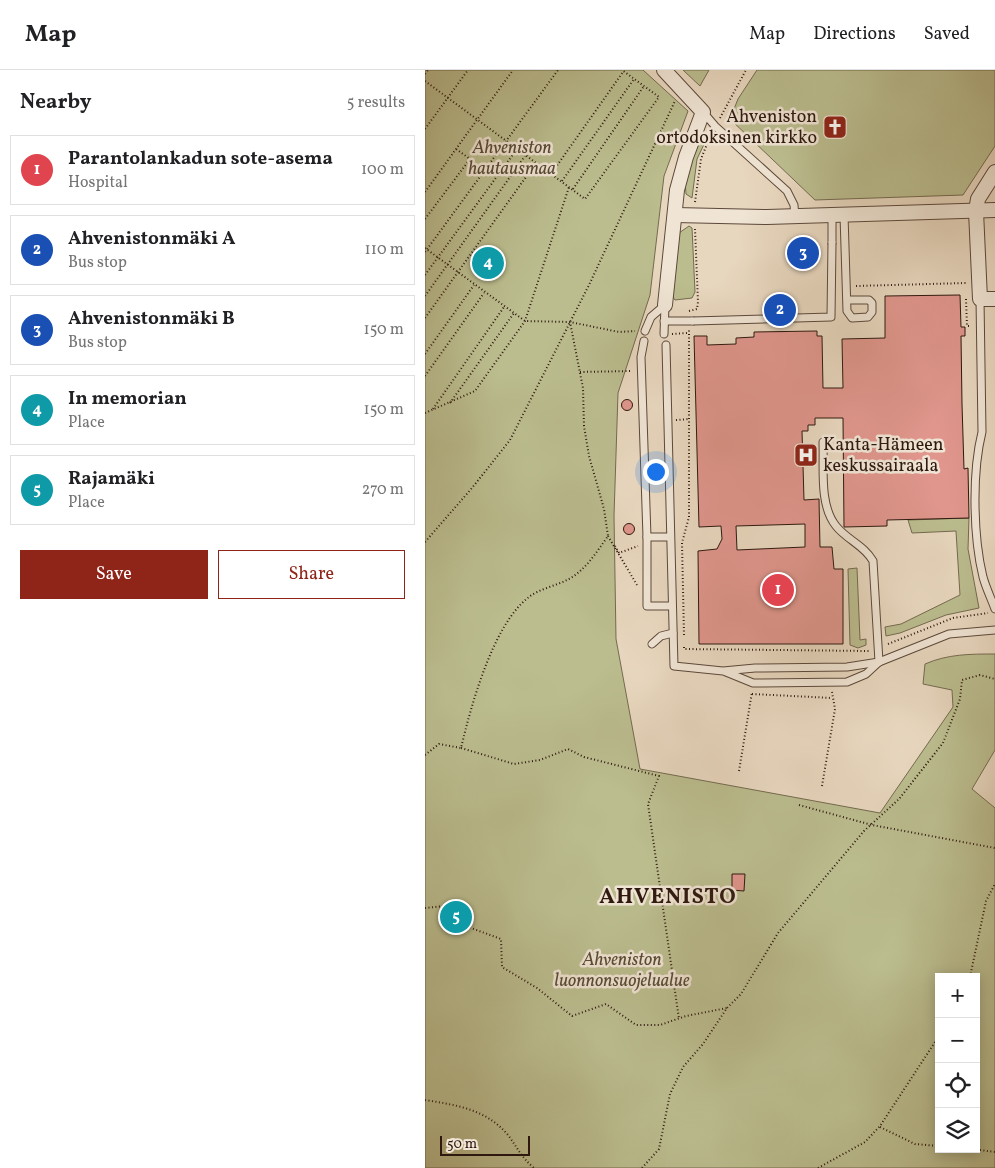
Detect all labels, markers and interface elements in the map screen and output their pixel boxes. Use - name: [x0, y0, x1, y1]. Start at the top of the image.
- text: Map: [25, 18, 76, 52]
- text: Map: [749, 22, 785, 47]
- text: Directions: [813, 22, 896, 47]
- text: Saved: [924, 22, 970, 47]
- text: Nearby: [20, 88, 91, 117]
- text: 5 results: [347, 92, 405, 114]
- place label: Ahveniston ortodoksinen kirkko: [656, 105, 817, 151]
- church icon: Ahveniston ortodoksinen kirkko: [822, 114, 848, 140]
- park label: Ahveniston hautausmaa: [468, 136, 556, 182]
- text: Parantolankadun sote-asema: [68, 146, 333, 172]
- text: 1: [34, 159, 40, 181]
- text: 100 m: [361, 159, 404, 181]
- text: Hospital: [68, 172, 128, 194]
- text: Ahvenistonmäki A: [68, 226, 235, 252]
- pin: 3: [787, 234, 819, 272]
- text: 2: [33, 239, 41, 261]
- text: 110 m: [365, 239, 404, 261]
- pin: 4: [472, 244, 504, 282]
- text: Bus stop: [68, 252, 127, 274]
- pin: 2: [764, 291, 796, 329]
- text: Ahvenistonmäki B: [68, 306, 235, 332]
- text: 3: [33, 319, 41, 341]
- text: 150 m: [363, 319, 404, 341]
- text: Bus stop: [68, 332, 127, 354]
- text: In memorian: [68, 386, 187, 412]
- text: 4: [32, 399, 42, 421]
- text: 150 m: [363, 399, 404, 421]
- text: Place: [68, 412, 105, 434]
- place label: Kanta-Hämeen keskussairaala: [823, 433, 944, 479]
- hospital icon: Kanta-Hämeen keskussairaala: [793, 442, 819, 468]
- your location: [643, 459, 669, 485]
- text: Rajamäki: [68, 466, 155, 492]
- text: 5: [33, 479, 41, 501]
- text: 270 m: [362, 479, 404, 501]
- text: Place: [68, 492, 105, 514]
- button: Save: [20, 550, 208, 599]
- button: Share: [218, 550, 405, 599]
- pin: 1: [762, 571, 794, 609]
- district label: AHVENISTO: [599, 882, 737, 913]
- pin: 5: [440, 898, 472, 936]
- park label: Ahveniston luonnonsuojelualue: [554, 948, 690, 994]
- map controls: [935, 973, 980, 1153]
- button: +: [935, 973, 980, 1018]
- button: −: [935, 1018, 980, 1063]
- button: locate: [935, 1063, 980, 1108]
- button: layers: [935, 1108, 980, 1153]
- scale bar: [440, 1133, 530, 1156]
- text: 50 m: [447, 1135, 477, 1154]

